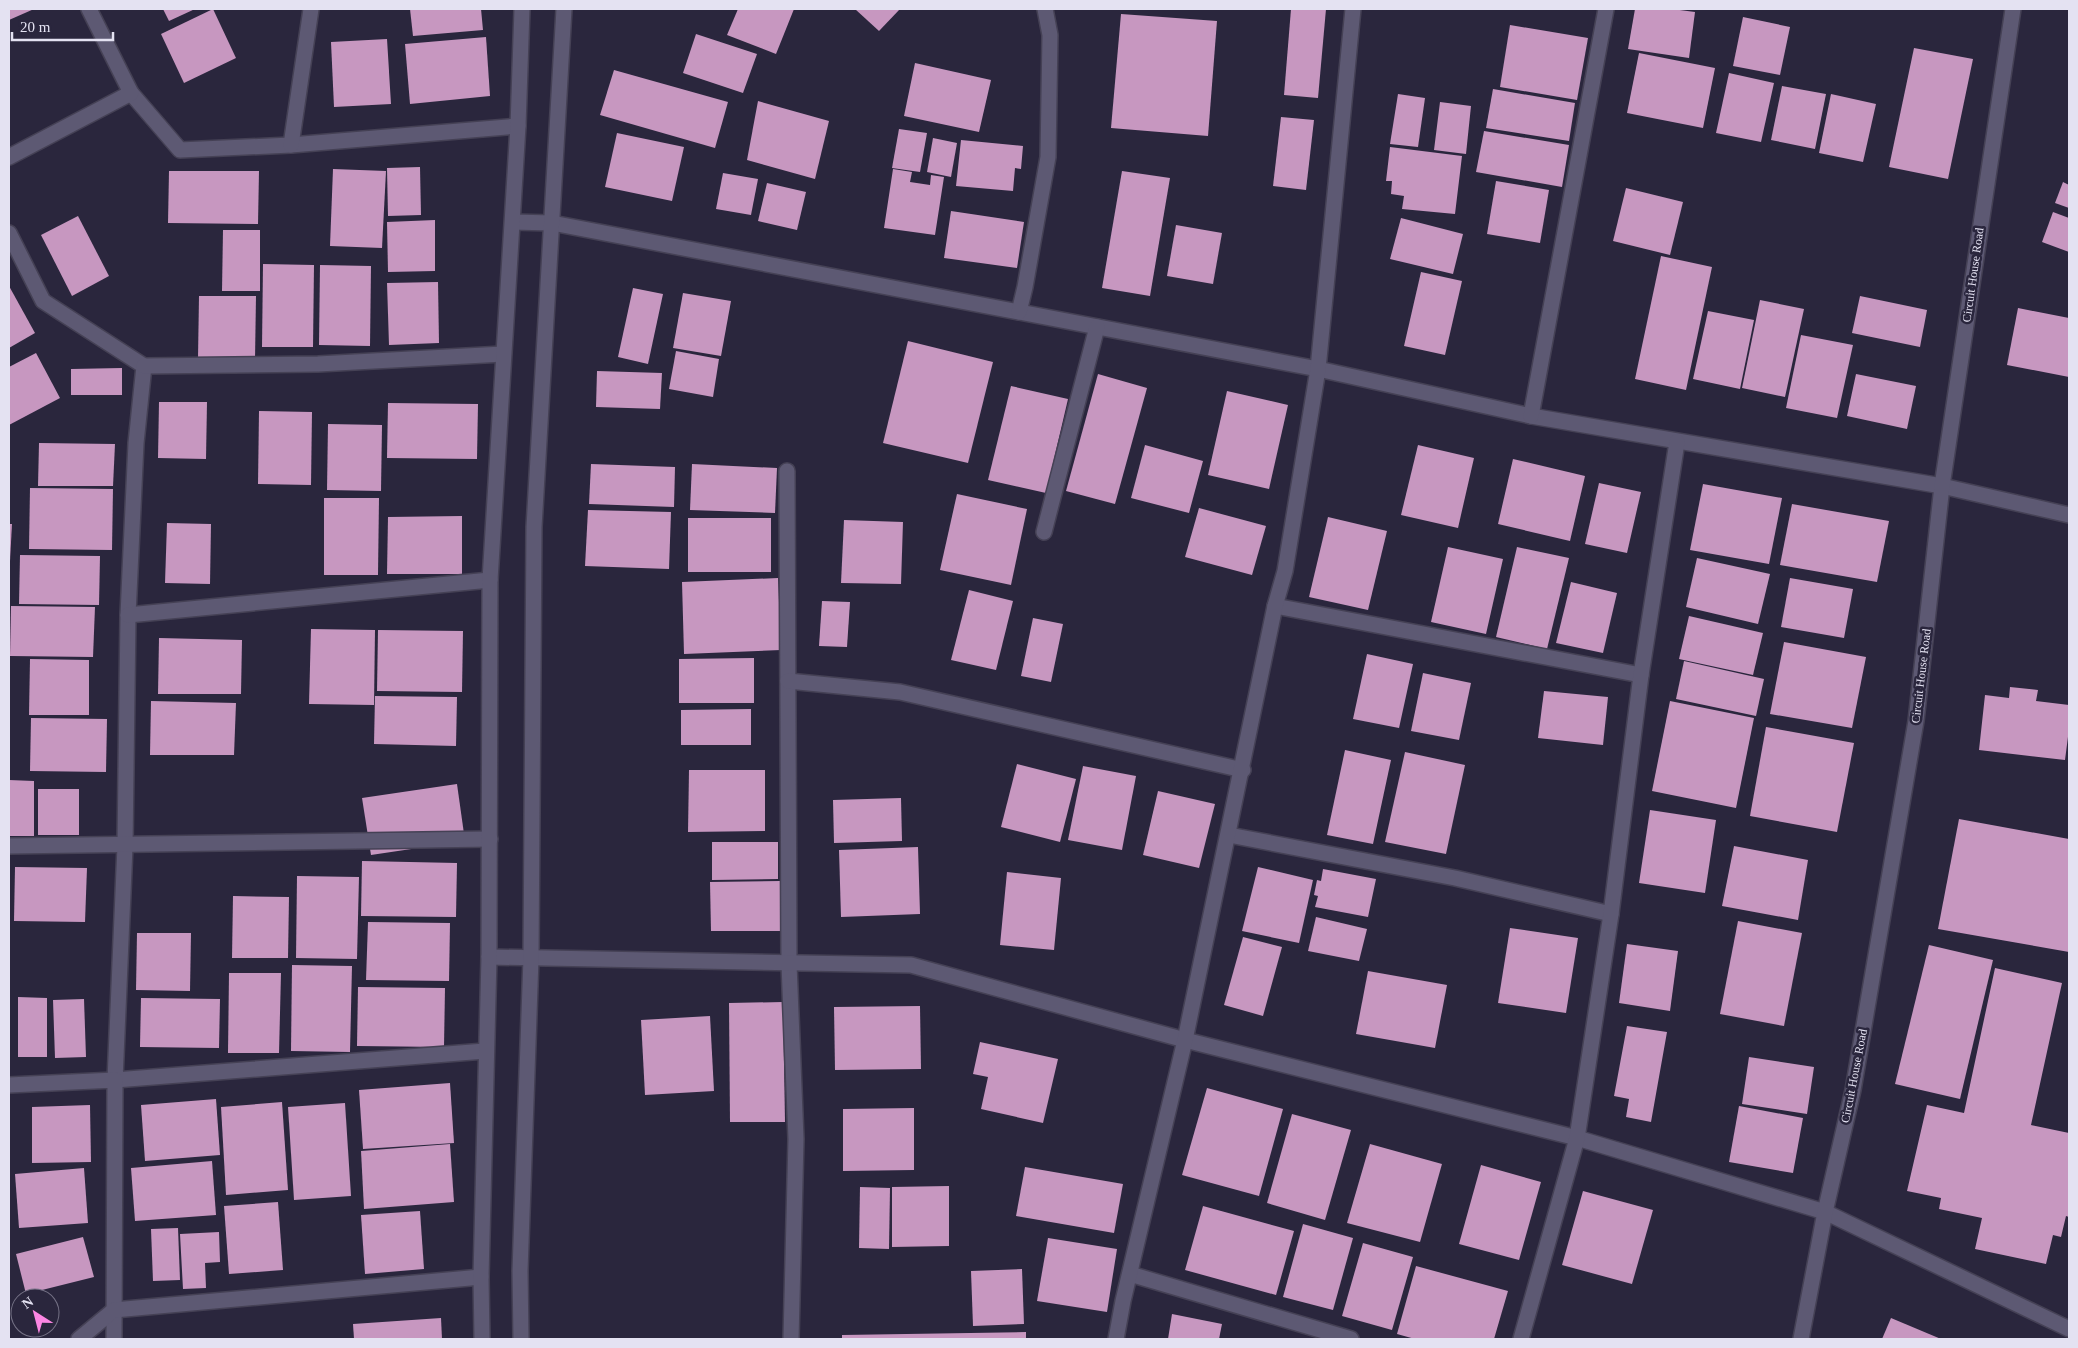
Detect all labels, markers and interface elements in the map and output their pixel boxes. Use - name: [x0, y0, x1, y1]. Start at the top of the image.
- scale bar: [12, 10, 114, 42]
- text: 20 m: [20, 19, 51, 35]
- street label: Circuit House Road: [1959, 227, 1987, 323]
- street label: Circuit House Road: [1908, 628, 1934, 724]
- street label: Circuit House Road: [1838, 1028, 1870, 1124]
- north arrow: [10, 1288, 60, 1338]
- text: N: [19, 1294, 36, 1312]

